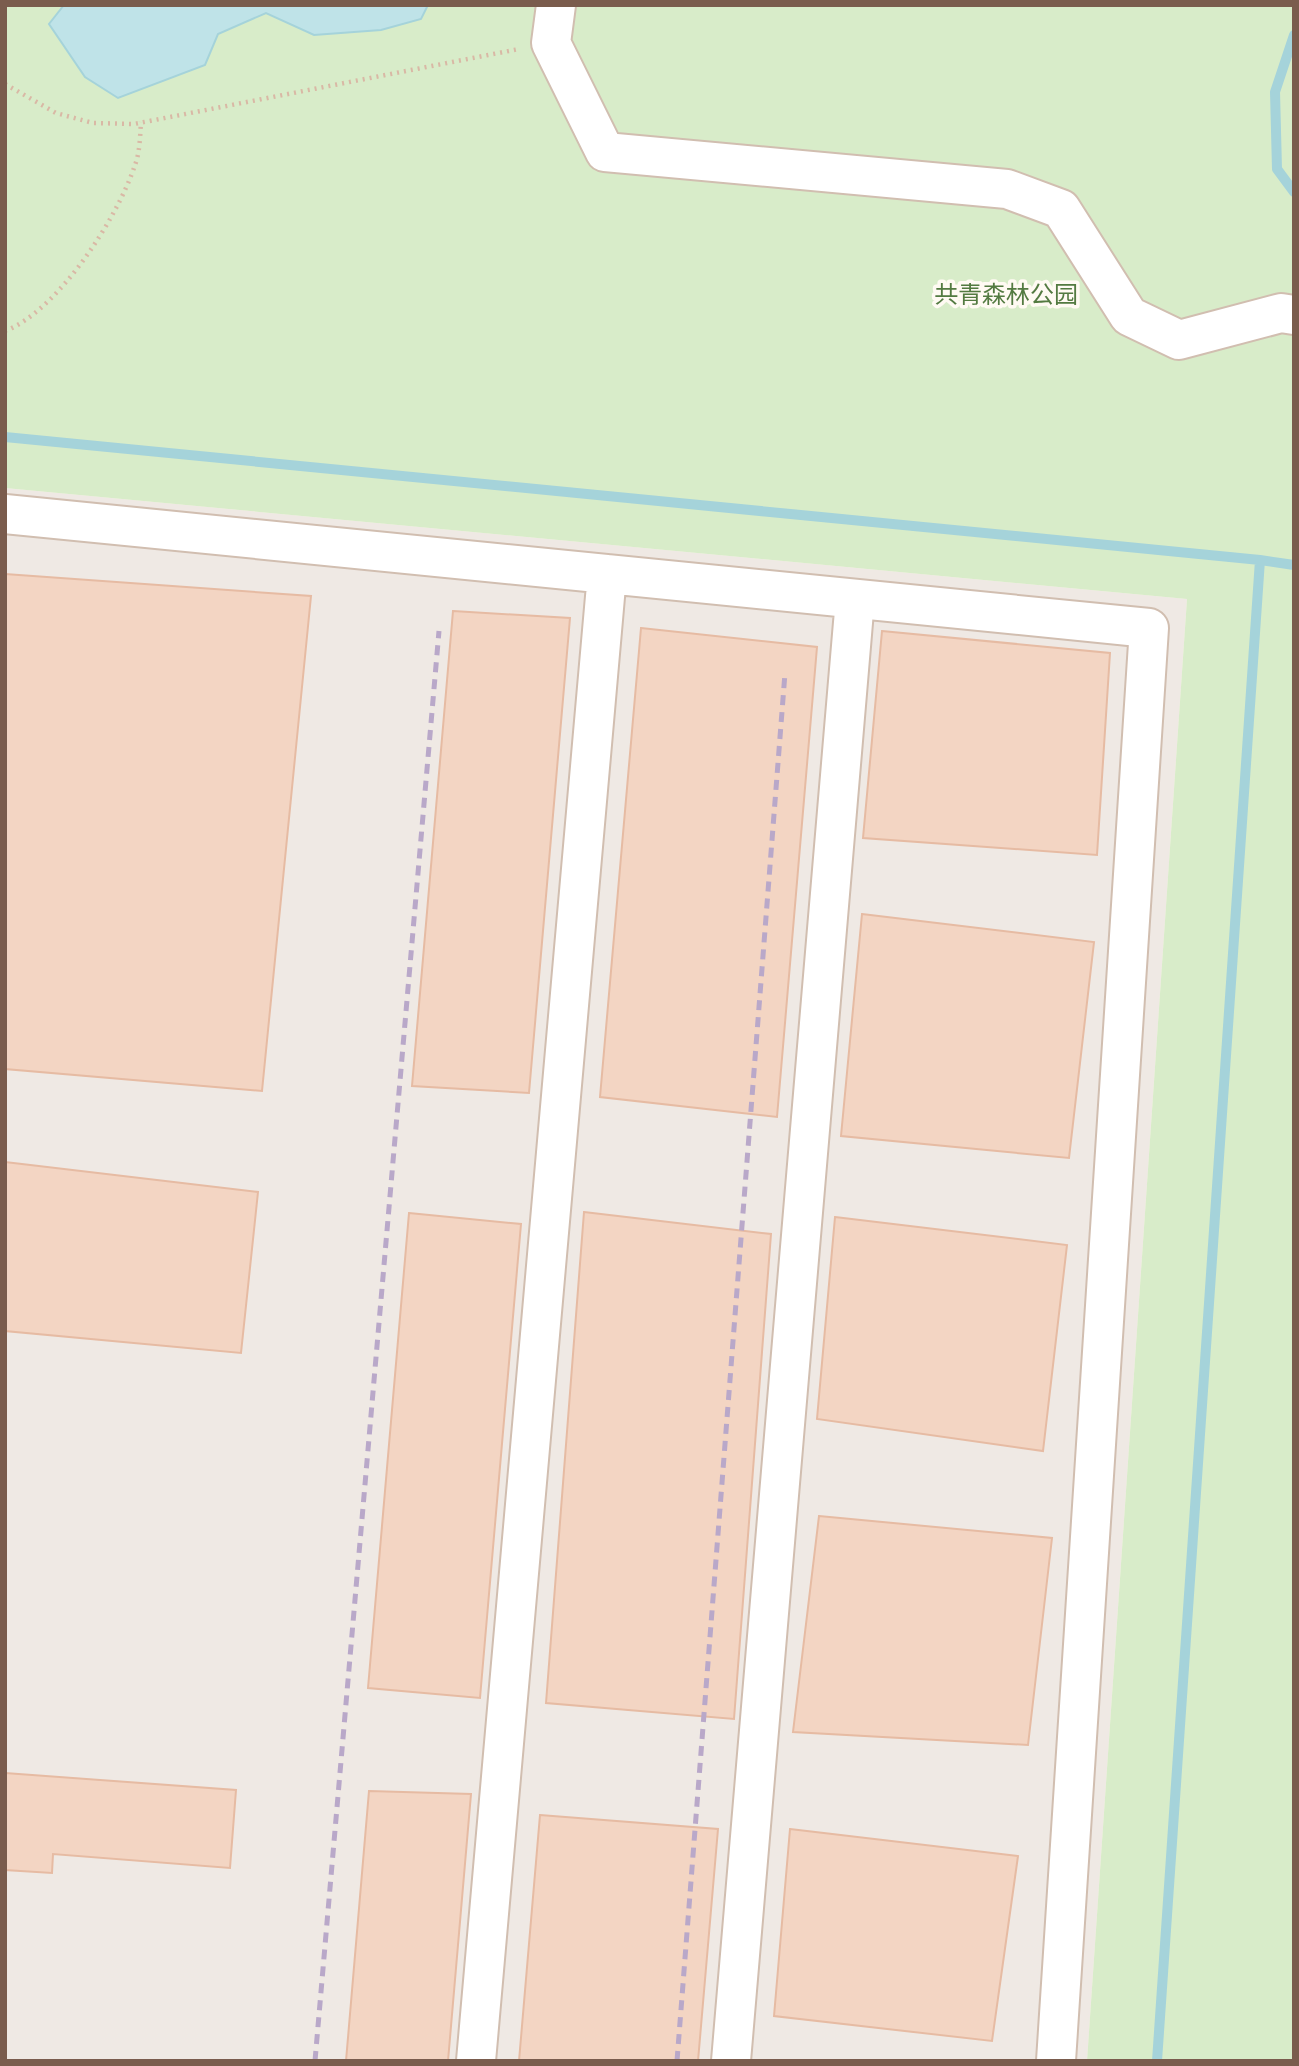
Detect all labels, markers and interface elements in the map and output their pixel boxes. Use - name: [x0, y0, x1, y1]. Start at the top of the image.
- park label: 共青森林公园: [934, 279, 1078, 308]

